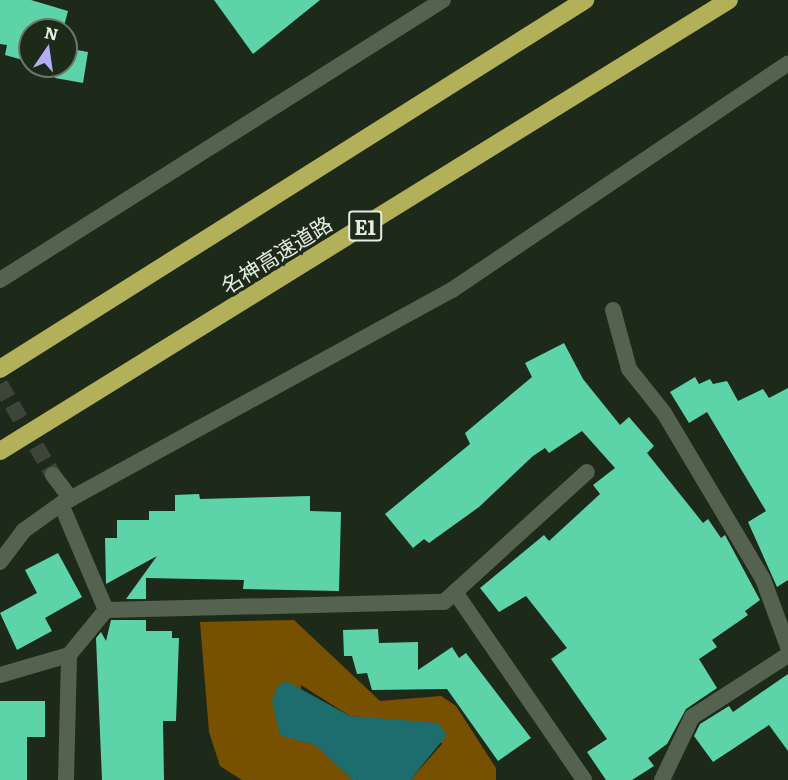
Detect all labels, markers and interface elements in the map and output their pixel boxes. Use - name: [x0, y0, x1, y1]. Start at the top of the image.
- north arrow: [18, 18, 78, 78]
- text: N: [42, 19, 61, 46]
- road number: E1: [347, 209, 383, 243]
- street label: 名神高速道路: [216, 210, 336, 298]

